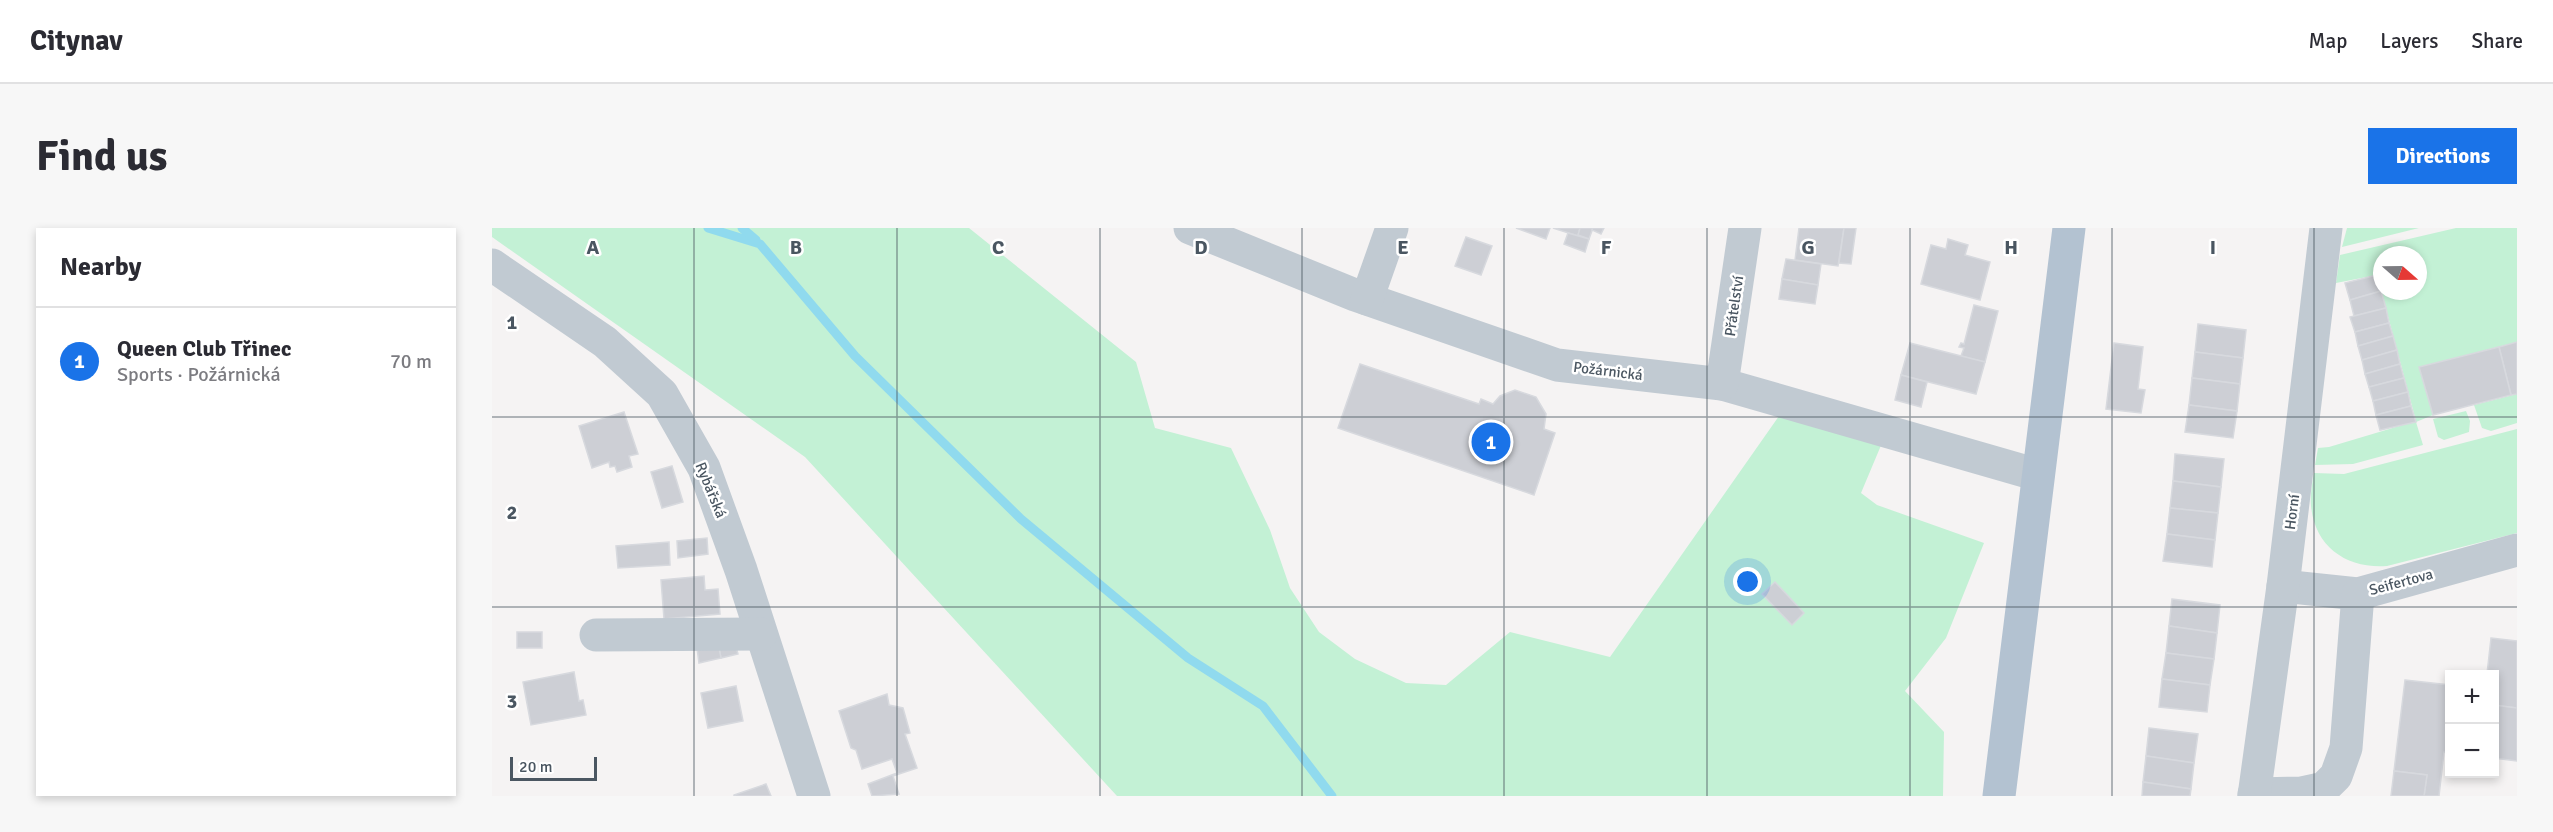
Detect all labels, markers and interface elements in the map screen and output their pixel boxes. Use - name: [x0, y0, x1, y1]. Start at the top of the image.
- text: Citynav: [30, 24, 123, 58]
- text: Map: [2309, 28, 2347, 54]
- text: Layers: [2380, 28, 2438, 54]
- text: Share: [2471, 28, 2523, 54]
- button: Directions: [2368, 128, 2517, 184]
- text: Find us: [36, 131, 167, 182]
- text: A: [587, 235, 600, 260]
- text: B: [790, 235, 802, 260]
- text: C: [992, 235, 1004, 260]
- text: D: [1194, 235, 1208, 260]
- text: E: [1397, 235, 1409, 260]
- text: F: [1601, 235, 1612, 260]
- text: G: [1801, 235, 1815, 260]
- text: H: [2004, 235, 2018, 260]
- text: I: [2210, 235, 2216, 260]
- north arrow: [2373, 246, 2427, 300]
- text: Nearby: [60, 251, 141, 283]
- street label: Přátelství: [1721, 275, 1747, 337]
- text: 1: [507, 310, 518, 335]
- text: Queen Club Třinec: [117, 335, 291, 362]
- text: 1: [74, 349, 85, 374]
- text: 70 m: [390, 349, 432, 374]
- street label: Požárnická: [1572, 358, 1644, 384]
- text: Sports · Požárnická: [117, 362, 281, 387]
- pin: 1: [1472, 420, 1510, 464]
- street label: Rybářská: [692, 459, 730, 521]
- street label: Horní: [2281, 493, 2303, 531]
- text: 2: [507, 500, 517, 525]
- street label: Seifertova: [2367, 565, 2435, 599]
- your location: [1733, 567, 1762, 596]
- map controls: [2445, 670, 2499, 778]
- button: +: [2445, 670, 2499, 724]
- text: 3: [507, 689, 517, 714]
- button: −: [2445, 724, 2499, 778]
- scale bar: [510, 754, 597, 782]
- text: 20 m: [519, 757, 553, 777]

